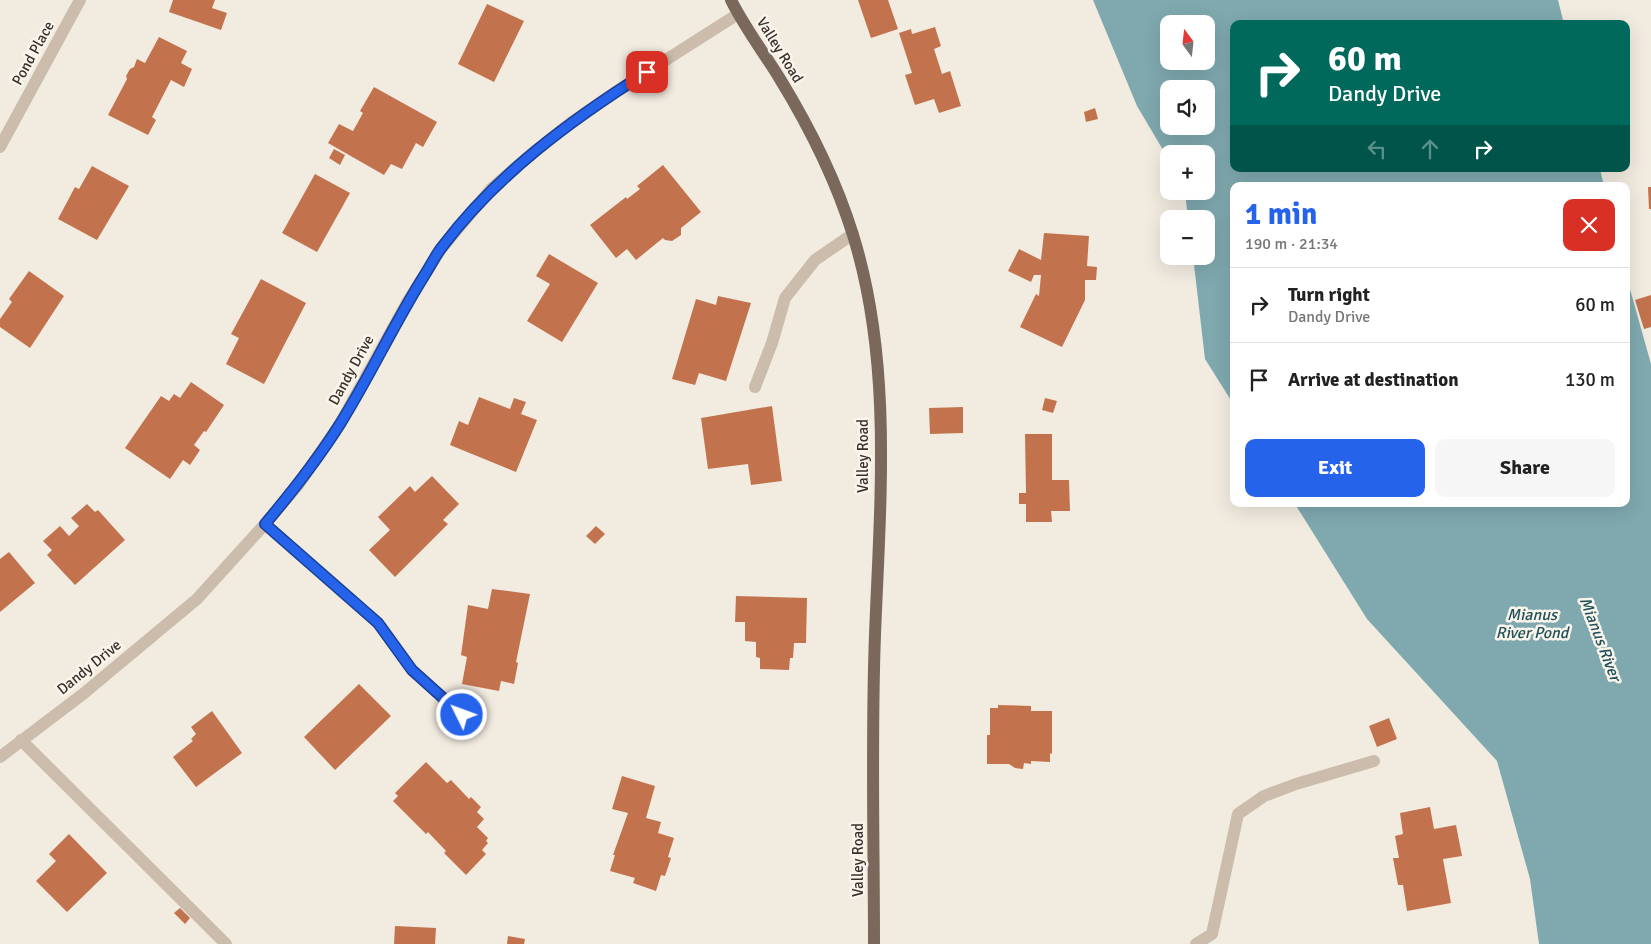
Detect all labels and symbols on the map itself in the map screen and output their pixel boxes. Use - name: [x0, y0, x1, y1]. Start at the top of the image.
- street label: Valley Road: [753, 14, 807, 86]
- north arrow: [1160, 15, 1215, 70]
- street label: Pond Place: [8, 18, 58, 88]
- pin: [626, 51, 668, 93]
- street label: Dandy Drive: [324, 332, 378, 408]
- street label: Valley Road: [854, 419, 872, 493]
- water label: Mianus River: [1575, 594, 1626, 686]
- water label: Mianus River Pond: [1496, 605, 1571, 643]
- street label: Dandy Drive: [53, 636, 125, 698]
- position arrow: [435, 688, 487, 740]
- street label: Valley Road: [849, 823, 867, 897]

